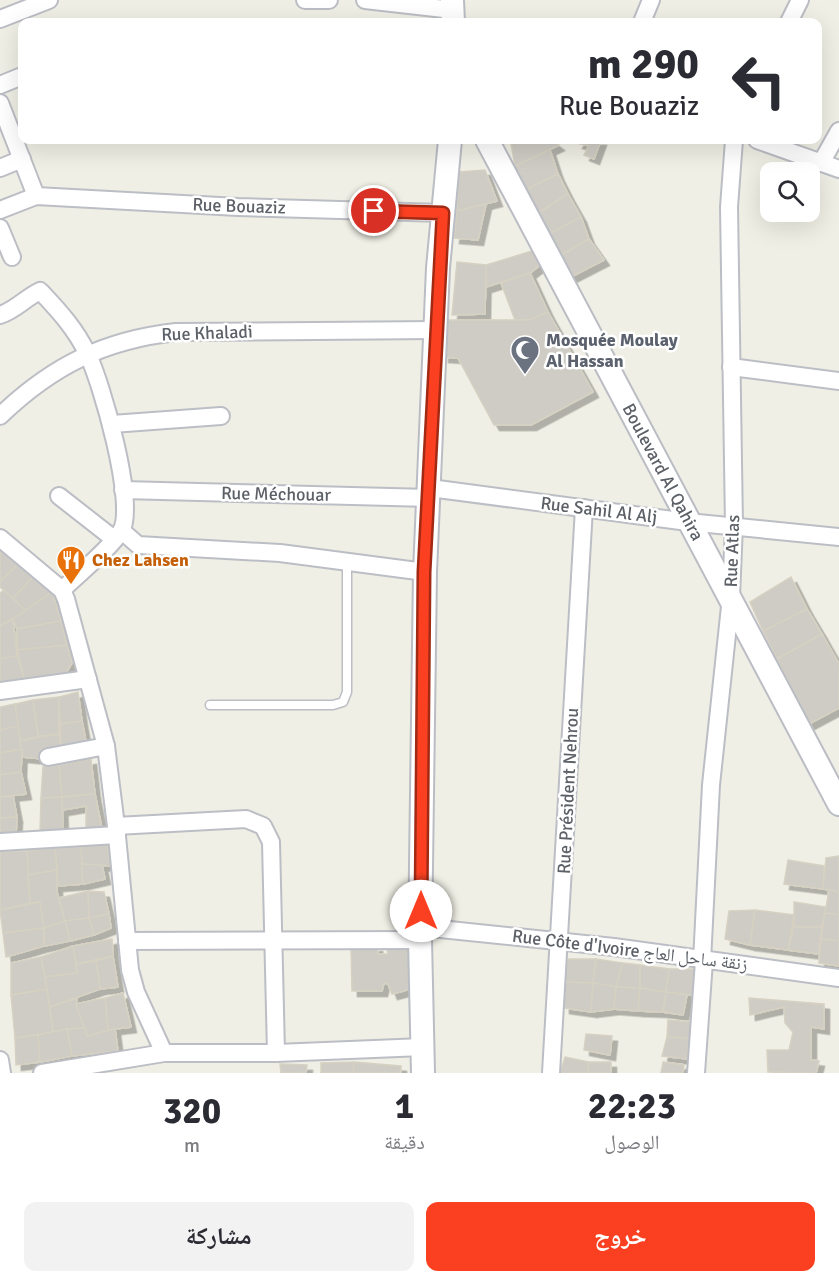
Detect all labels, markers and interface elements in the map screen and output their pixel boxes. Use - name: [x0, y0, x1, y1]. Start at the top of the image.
- text: 290 m: [588, 39, 699, 90]
- icon: left: [720, 42, 798, 120]
- text: Rue Bouaziz: [559, 90, 699, 123]
- map controls: [760, 162, 820, 222]
- button: search: [760, 162, 820, 222]
- pin: [348, 185, 399, 236]
- street label: Rue Bouaziz: [192, 193, 286, 219]
- icon: arrive: [357, 194, 390, 227]
- street label: Rue Khaladi: [161, 320, 253, 346]
- place label: Mosquée Moulay Al Hassan: [546, 329, 678, 372]
- mosque icon: Mosquée Moulay Al Hassan: [509, 334, 541, 376]
- street label: Boulevard Al Qahira: [618, 400, 708, 544]
- street label: Rue Méchouar: [221, 482, 332, 506]
- street label: Rue Sahil Al Alj: [539, 492, 659, 528]
- street label: Rue Atlas: [720, 514, 744, 588]
- restaurant icon: Chez Lahsen: [55, 544, 87, 586]
- place label: Chez Lahsen: [92, 549, 189, 571]
- street label: Rue Président Nehrou: [553, 707, 583, 875]
- position arrow: [389, 879, 453, 943]
- street label: Rue Côte d'Ivoire زنقة ساحل العاج: [511, 925, 749, 976]
- text: 1: [395, 1084, 414, 1129]
- text: 22:23: [588, 1084, 676, 1129]
- text: 320: [163, 1089, 221, 1134]
- text: دقيقة: [384, 1130, 425, 1155]
- text: الوصول: [604, 1130, 660, 1155]
- text: m: [184, 1133, 200, 1158]
- button: مشاركة: [24, 1202, 414, 1271]
- button: خروج: [426, 1202, 815, 1271]

